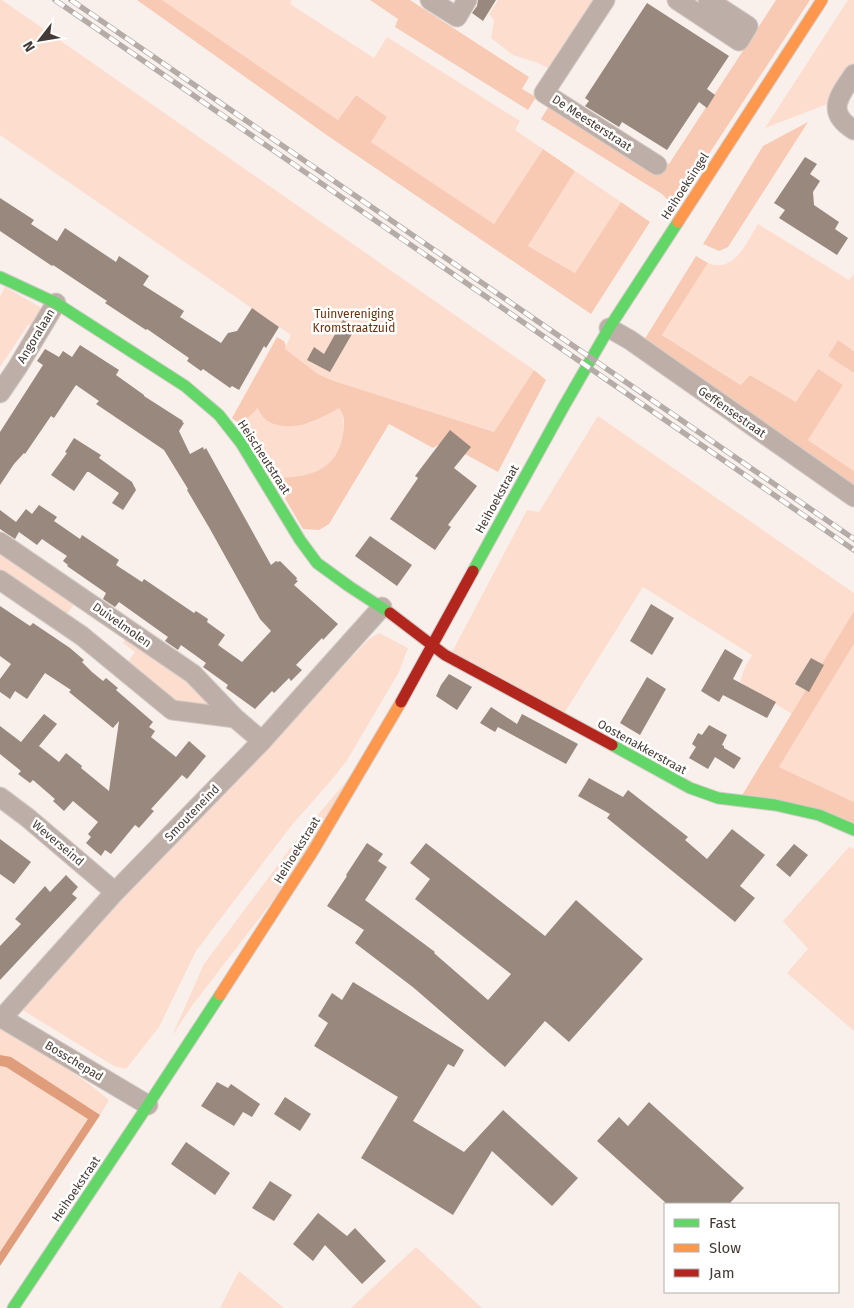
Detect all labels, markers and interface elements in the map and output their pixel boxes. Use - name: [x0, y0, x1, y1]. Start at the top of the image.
- north arrow: [15, 15, 65, 65]
- text: N: [20, 38, 39, 55]
- street label: De Meesterstraat: [550, 92, 635, 154]
- street label: Heihoeksingel: [658, 150, 712, 222]
- street label: Angoralaan: [14, 306, 58, 366]
- park label: Tuinvereniging Kromstraatzuid: [313, 307, 395, 335]
- street label: Geffensestraat: [696, 384, 769, 441]
- street label: Heischeutstraat: [235, 417, 294, 497]
- street label: Heihoekstraat: [472, 462, 522, 536]
- street label: Duivelmolen: [90, 600, 154, 650]
- street label: Oostenakkerstraat: [595, 717, 690, 778]
- street label: Smouteneind: [162, 782, 222, 844]
- street label: Heihoekstraat: [271, 813, 323, 886]
- street label: Weverseind: [29, 817, 87, 869]
- street label: Bosschepad: [42, 1038, 106, 1084]
- street label: Heihoekstraat: [49, 1153, 103, 1225]
- legend: [664, 1203, 839, 1293]
- text: Fast: [709, 1214, 736, 1232]
- text: Slow: [709, 1239, 741, 1257]
- text: Jam: [709, 1264, 735, 1282]

